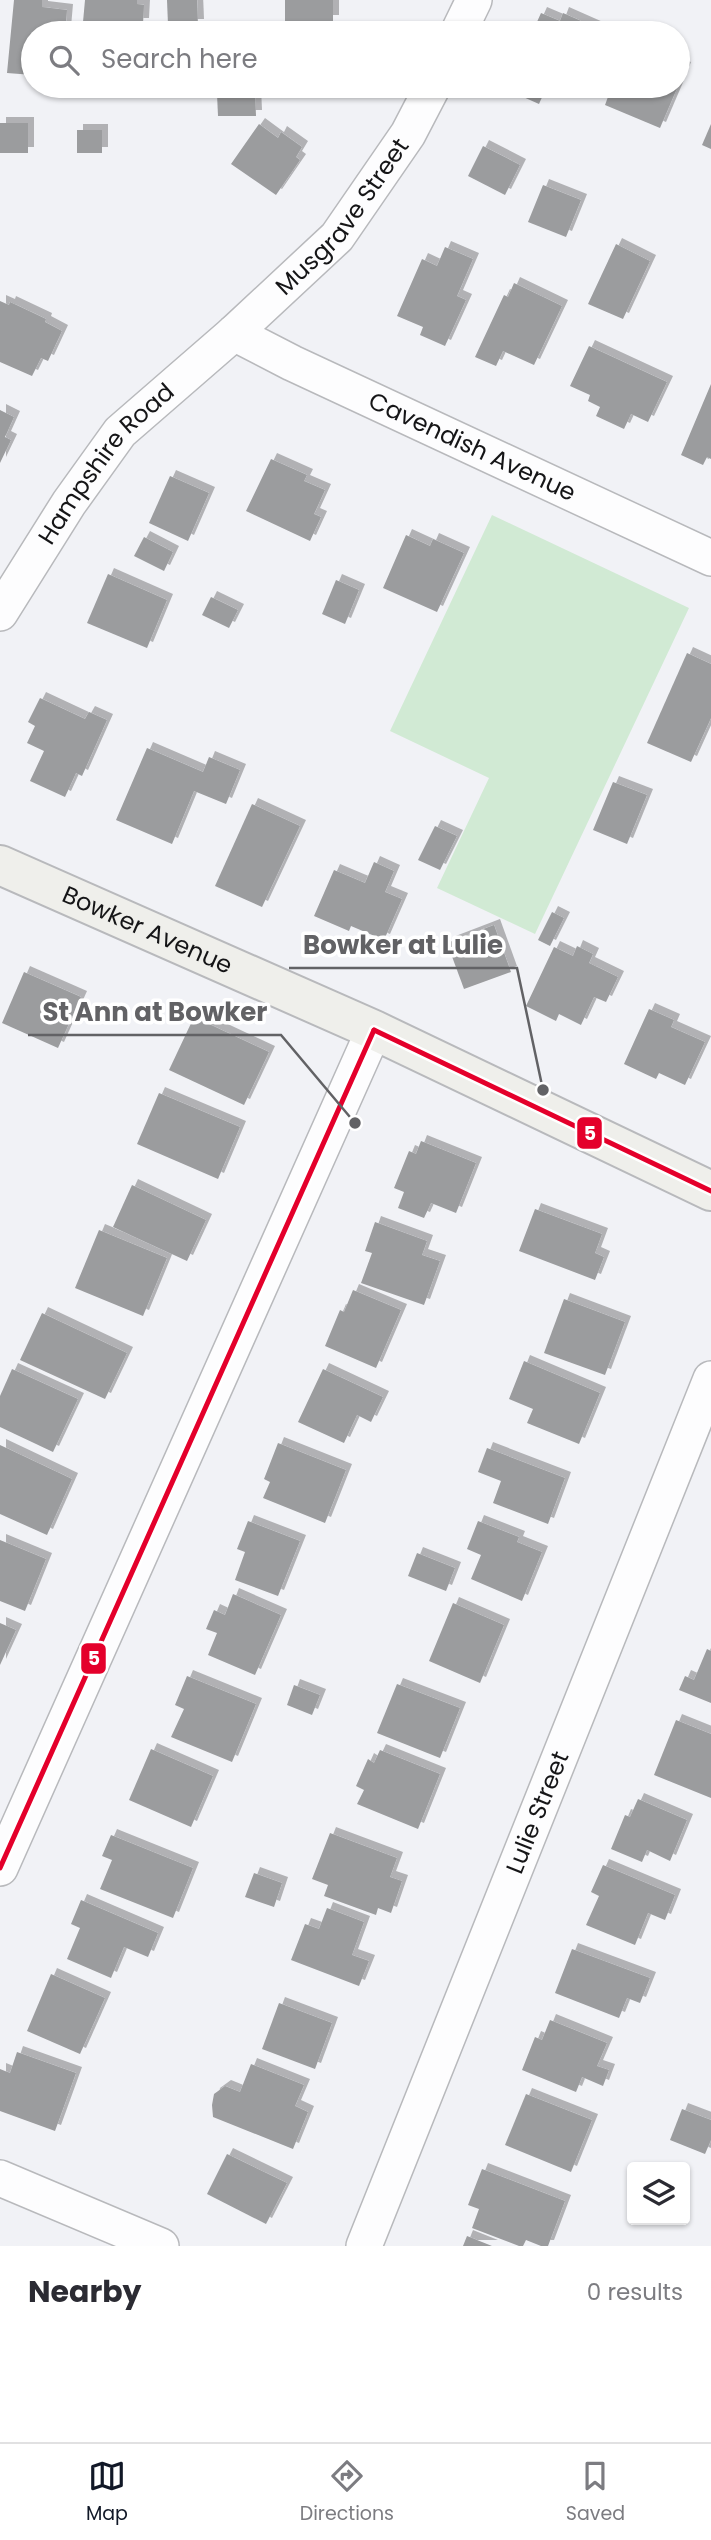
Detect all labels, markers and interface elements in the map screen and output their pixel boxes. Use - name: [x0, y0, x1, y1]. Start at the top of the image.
- search box: [21, 21, 690, 98]
- icon: search: [45, 41, 83, 79]
- text: Search here: [101, 41, 258, 77]
- street label: Musgrave Street: [268, 131, 416, 302]
- street label: Hampshire Road: [30, 375, 181, 550]
- street label: Cavendish Avenue: [363, 384, 581, 509]
- street label: Bowker Avenue: [57, 878, 238, 981]
- callout: Bowker at Lulie: [289, 921, 517, 968]
- text: Bowker at Lulie: [303, 927, 503, 963]
- callout: St Ann at Bowker: [28, 988, 281, 1035]
- text: St Ann at Bowker: [43, 994, 267, 1030]
- line badge: 5: [576, 1116, 603, 1150]
- text: 5: [584, 1120, 596, 1147]
- line badge: 5: [80, 1642, 107, 1675]
- text: 5: [88, 1645, 100, 1672]
- street label: Lulie Street: [498, 1746, 576, 1878]
- map controls: [627, 2162, 690, 2225]
- button: layers: [627, 2162, 690, 2225]
- text: Nearby: [28, 2270, 142, 2313]
- text: 0 results: [587, 2276, 683, 2308]
- tab: Map: [86, 2457, 128, 2528]
- tab: Directions: [300, 2457, 394, 2528]
- tab: Saved: [566, 2457, 625, 2528]

